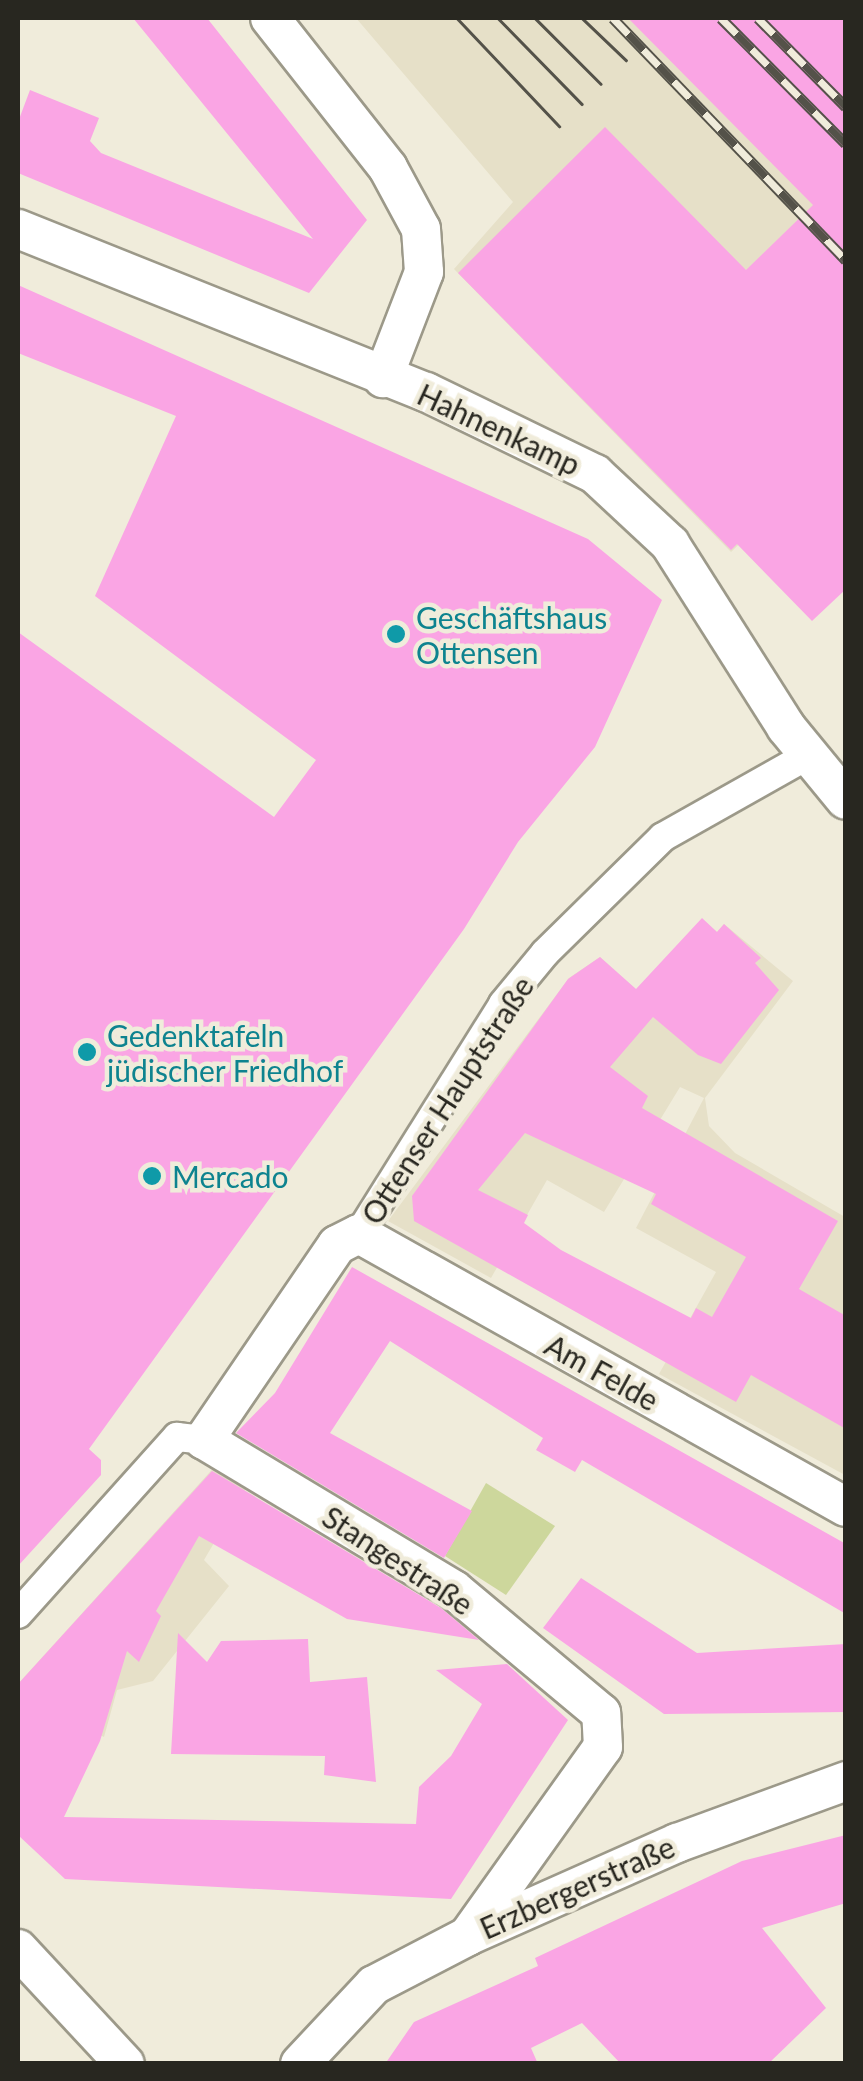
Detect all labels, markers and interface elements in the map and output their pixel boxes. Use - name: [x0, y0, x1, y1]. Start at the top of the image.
- street label: Hahnenkamp: [412, 376, 586, 482]
- place label: Geschäftshaus Ottensen: [416, 599, 607, 670]
- marker: Geschäftshaus Ottensen: [385, 623, 407, 645]
- street label: Ottenser Hauptstraße: [353, 969, 541, 1231]
- place label: Gedenktafeln jüdischer Friedhof: [107, 1017, 344, 1088]
- marker: Gedenktafeln jüdischer Friedhof: [76, 1041, 98, 1063]
- place label: Mercado: [172, 1158, 289, 1194]
- marker: Mercado: [141, 1165, 163, 1187]
- street label: Am Felde: [539, 1326, 665, 1418]
- street label: Stangestraße: [316, 1498, 480, 1622]
- street label: Erzbergerstraße: [474, 1828, 680, 1946]

